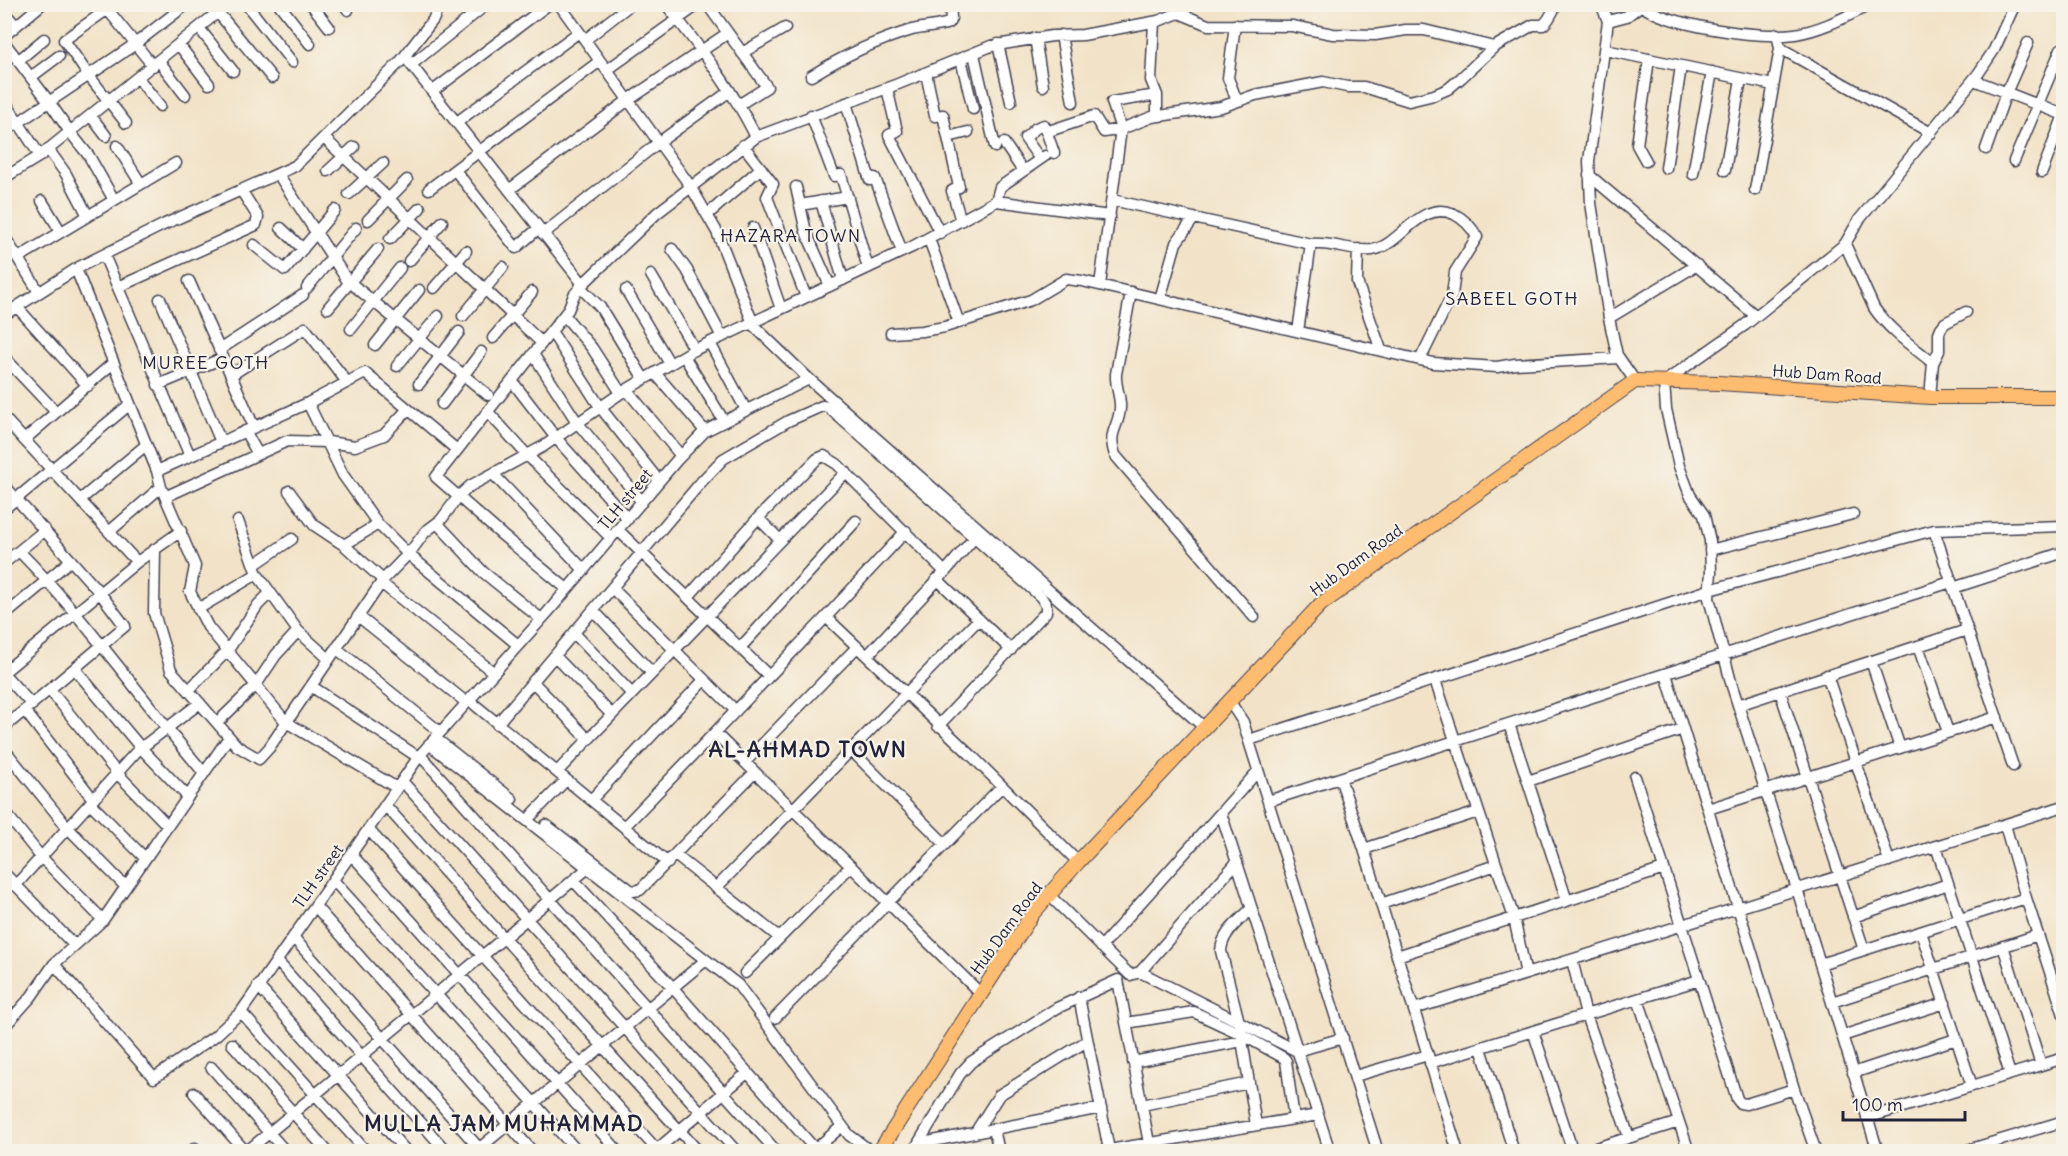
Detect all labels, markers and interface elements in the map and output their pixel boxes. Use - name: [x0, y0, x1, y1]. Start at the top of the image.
- district label: HAZARA TOWN: [720, 224, 862, 247]
- district label: SABEEL GOTH: [1445, 287, 1579, 310]
- district label: MUREE GOTH: [142, 351, 270, 374]
- street label: Hub Dam Road: [1772, 360, 1882, 388]
- street label: TLH street: [594, 464, 657, 534]
- street label: Hub Dam Road: [1306, 520, 1406, 600]
- district label: AL-AHMAD TOWN: [708, 735, 908, 763]
- street label: TLH street: [289, 840, 348, 912]
- street label: Hub Dam Road: [966, 878, 1046, 978]
- scale bar: [1843, 1084, 1964, 1122]
- text: 100 m: [1852, 1093, 1903, 1116]
- district label: MULLA JAM MUHAMMAD: [364, 1109, 644, 1137]

